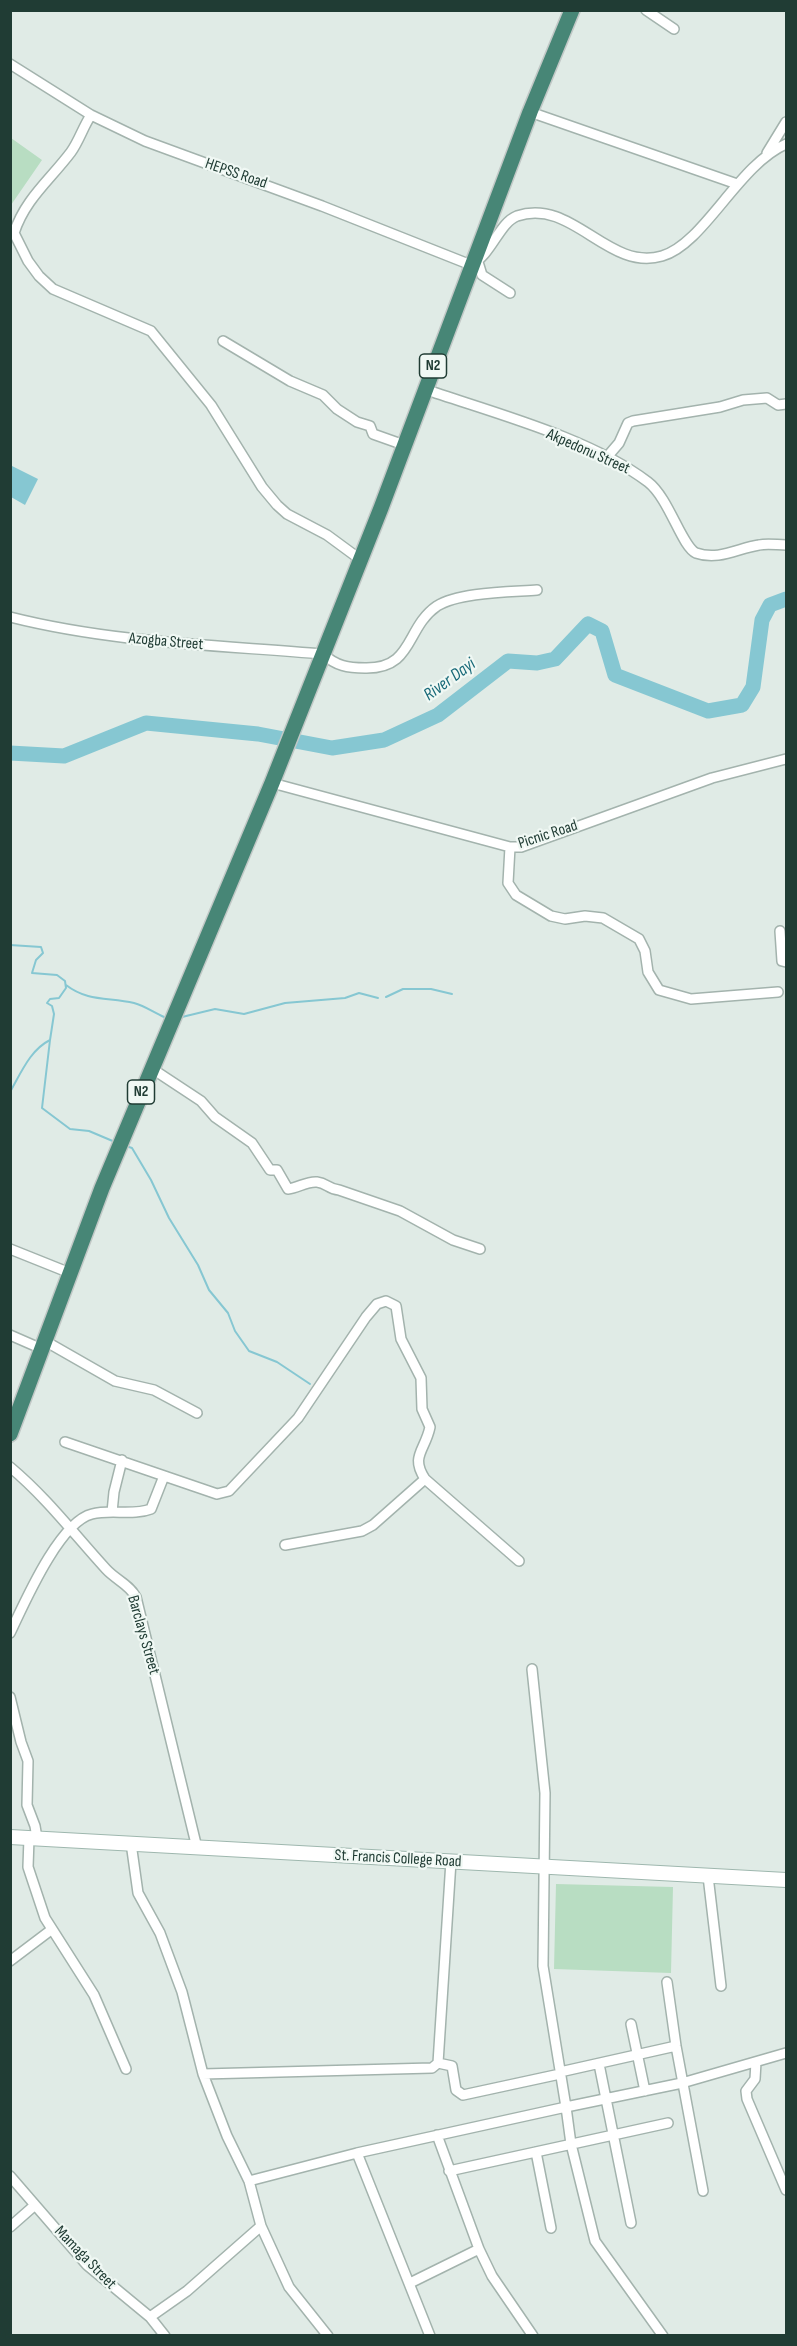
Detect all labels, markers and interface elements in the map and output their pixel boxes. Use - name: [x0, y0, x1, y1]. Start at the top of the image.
- street label: HEPSS Road: [203, 154, 269, 194]
- road number: N2: [420, 354, 446, 378]
- street label: Akpedonu Street: [543, 425, 633, 479]
- street label: Azogba Street: [128, 629, 204, 655]
- water label: River Dayi: [420, 654, 480, 706]
- street label: Picnic Road: [516, 816, 580, 854]
- road number: N2: [128, 1080, 154, 1104]
- street label: Barclays Street: [123, 1593, 163, 1677]
- street label: St. Francis College Road: [334, 1846, 462, 1872]
- street label: Mamaga Street: [50, 2222, 120, 2294]

